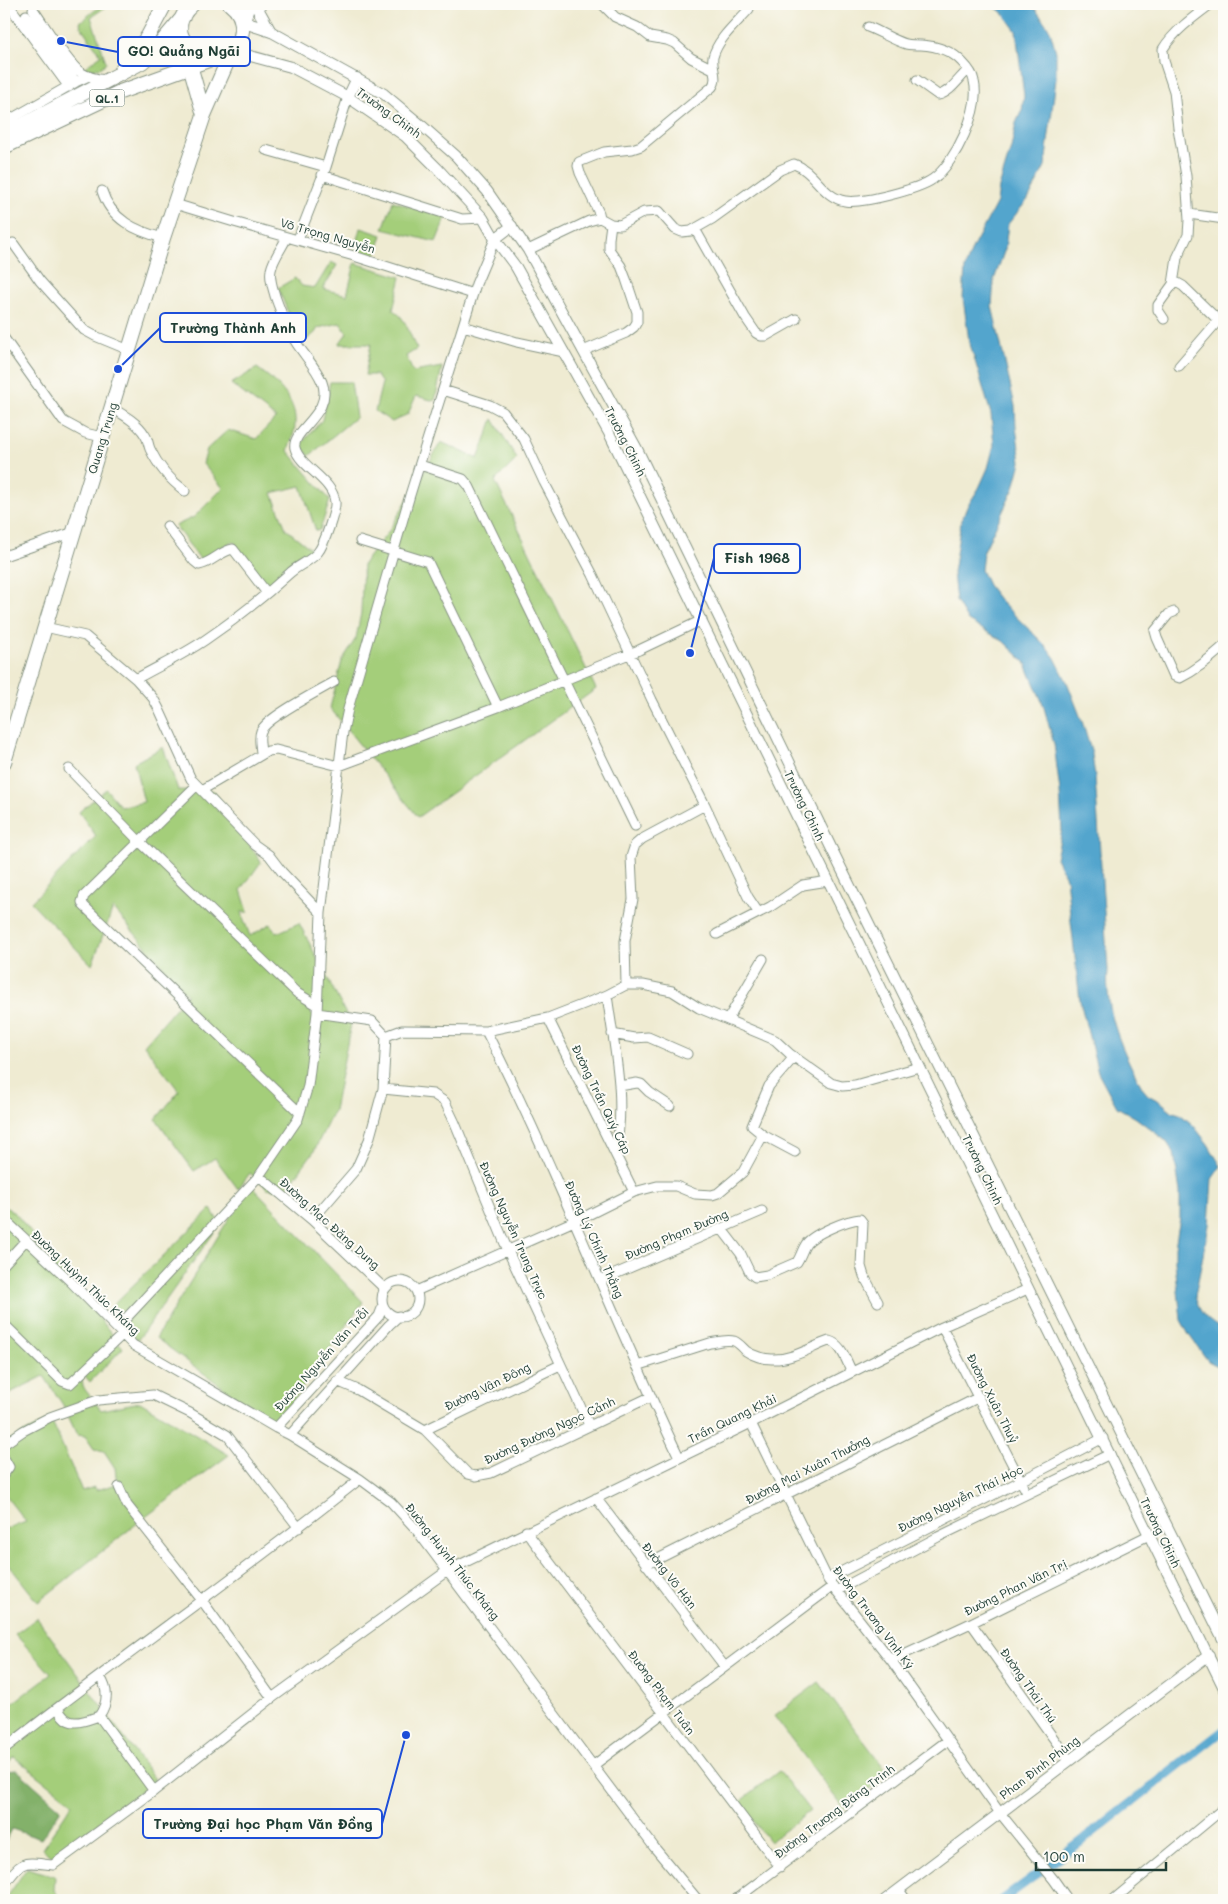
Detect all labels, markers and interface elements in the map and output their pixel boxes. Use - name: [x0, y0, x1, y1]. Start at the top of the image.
- callout: GO! Quảng Ngãi: [118, 37, 250, 66]
- text: GO! Quảng Ngãi: [128, 41, 240, 60]
- street label: Trường Chinh: [353, 83, 425, 141]
- road number: QL.1: [90, 90, 124, 106]
- street label: Võ Trọng Nguyễn: [279, 214, 377, 256]
- callout: Trường Thành Anh: [160, 313, 306, 342]
- text: Trường Thành Anh: [170, 318, 296, 337]
- street label: Quang Trung: [84, 400, 120, 476]
- street label: Trường Chinh: [602, 403, 651, 479]
- callout: Fish 1968: [714, 544, 800, 573]
- text: Fish 1968: [724, 548, 790, 567]
- street label: Trường Chinh: [781, 767, 829, 843]
- street label: Đường Trần Quý Cáp: [569, 1042, 635, 1156]
- street label: Trường Chinh: [959, 1131, 1007, 1207]
- street label: Đường Nguyễn Trung Trực: [476, 1159, 552, 1301]
- street label: Đường Mạc Đăng Dung: [276, 1174, 384, 1272]
- street label: Đường Lý Chính Thắng: [562, 1178, 628, 1300]
- street label: Đường Phạm Đường: [622, 1205, 730, 1263]
- street label: Đường Huỳnh Thúc Kháng: [28, 1226, 144, 1338]
- street label: Đường Nguyễn Văn Trỗi: [270, 1304, 372, 1414]
- street label: Đường Xuân Thuỷ: [963, 1350, 1023, 1446]
- street label: Đường Vân Đông: [441, 1358, 533, 1414]
- street label: Trần Quang Khải: [685, 1390, 779, 1446]
- street label: Đường Đường Ngọc Cảnh: [481, 1392, 617, 1467]
- street label: Đường Mai Xuân Thưởng: [742, 1431, 872, 1507]
- street label: Đường Nguyễn Thái Học: [895, 1461, 1025, 1535]
- street label: Trường Chinh: [1137, 1494, 1185, 1570]
- street label: Đường Huỳnh Thúc Kháng: [402, 1499, 504, 1623]
- street label: Đường Võ Hàn: [639, 1538, 701, 1612]
- street label: Đường Phan Văn Trị: [961, 1555, 1069, 1619]
- street label: Đường Trương Vĩnh Ký: [830, 1562, 918, 1672]
- street label: Đường Thái Thú: [997, 1644, 1061, 1726]
- street label: Đường Phạm Tuân: [625, 1646, 699, 1738]
- street label: Phan Đình Phùng: [996, 1732, 1082, 1802]
- street label: Đường Trương Đăng Trinh: [770, 1760, 898, 1862]
- callout: Trường Đại học Phạm Văn Đồng: [143, 1809, 382, 1838]
- text: Trường Đại học Phạm Văn Đồng: [153, 1814, 373, 1833]
- scale bar: [1036, 1839, 1166, 1871]
- text: 100 m: [1043, 1846, 1085, 1866]

